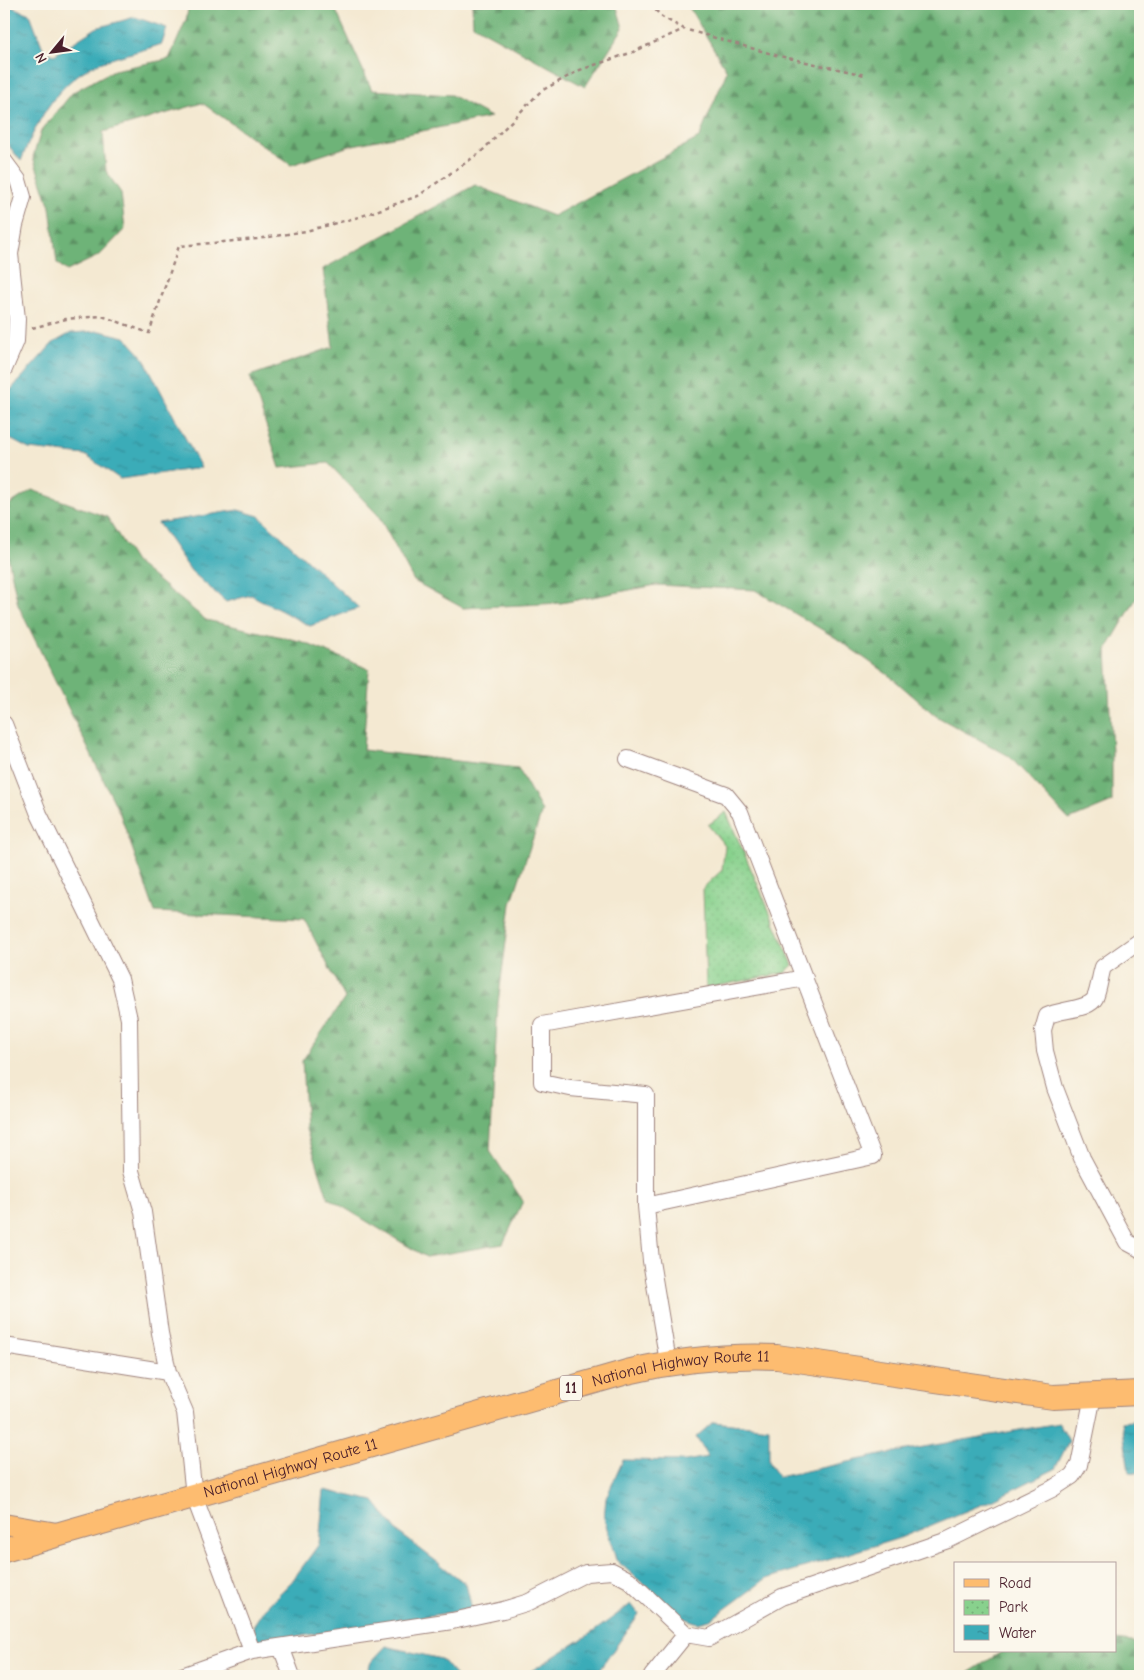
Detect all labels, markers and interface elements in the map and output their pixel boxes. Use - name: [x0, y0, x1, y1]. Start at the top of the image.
- north arrow: [28, 28, 78, 78]
- text: N: [31, 50, 51, 66]
- street label: National Highway Route 11: [590, 1348, 770, 1391]
- road number: 11: [560, 1376, 582, 1400]
- street label: National Highway Route 11: [202, 1435, 380, 1502]
- legend: [954, 1562, 1116, 1652]
- text: Road: [999, 1574, 1031, 1592]
- text: Park: [999, 1598, 1028, 1616]
- text: Water: [999, 1624, 1036, 1642]

